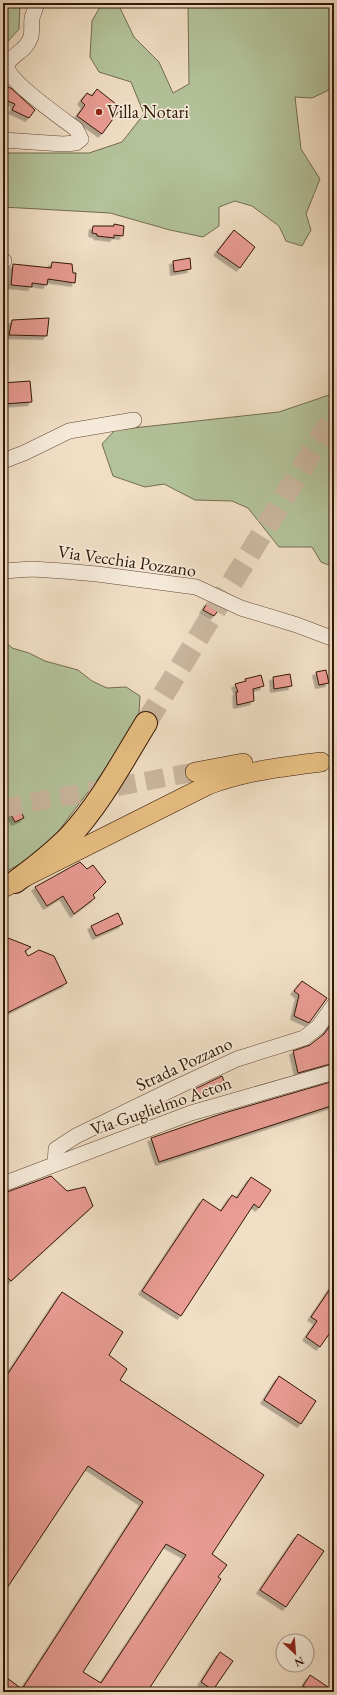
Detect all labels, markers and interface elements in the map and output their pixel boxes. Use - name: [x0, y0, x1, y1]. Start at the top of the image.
- place label: Villa Notari: [107, 100, 190, 123]
- marker: Villa Notari: [94, 107, 104, 117]
- street label: Via Vecchia Pozzano: [56, 539, 198, 582]
- street label: Strada Pozzano: [132, 1031, 236, 1096]
- street label: Via Guglielmo Acton: [87, 1070, 235, 1140]
- north arrow: [275, 1633, 315, 1673]
- text: N: [292, 1654, 306, 1670]

